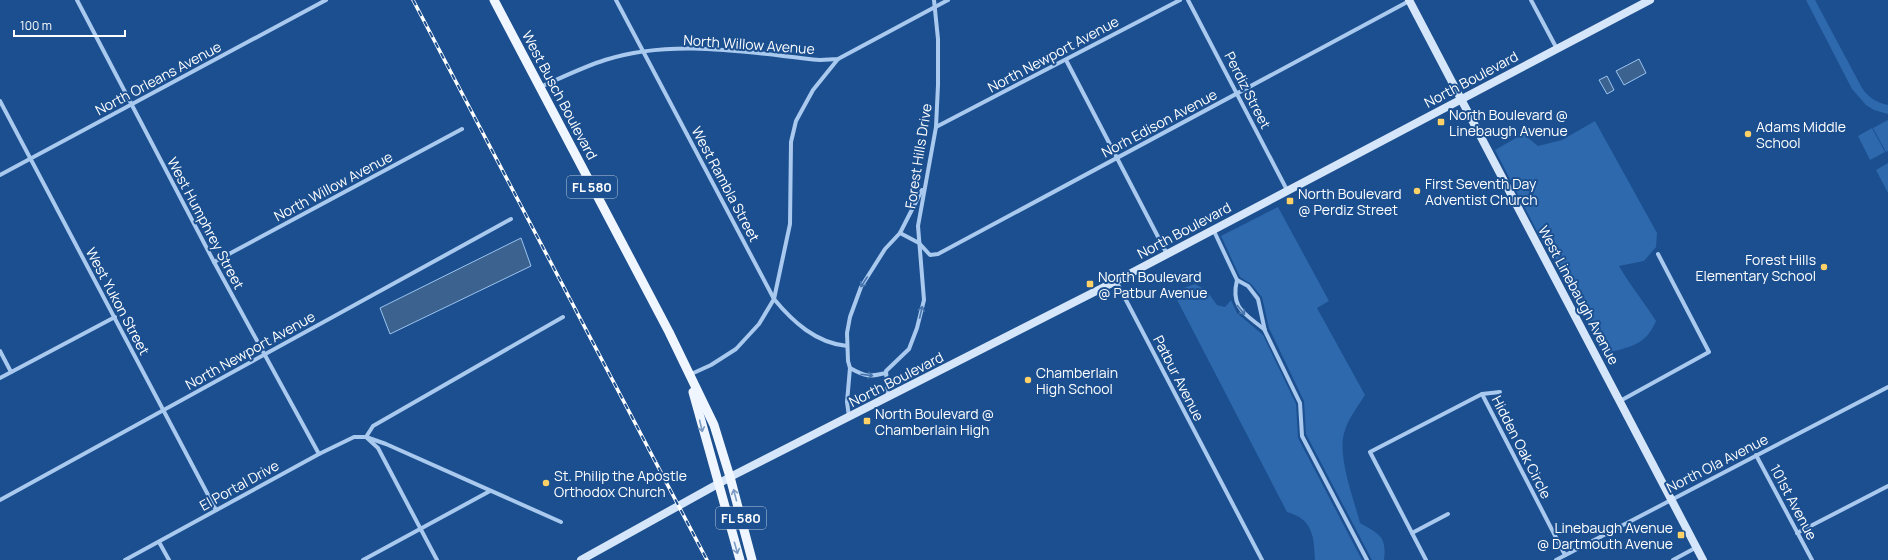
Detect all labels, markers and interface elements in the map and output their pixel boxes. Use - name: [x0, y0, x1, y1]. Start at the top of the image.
- street label: North Newport Avenue: [984, 11, 1122, 97]
- scale bar: [14, 12, 125, 38]
- text: 100 m: [20, 17, 52, 34]
- street label: West Busch Boulevard: [518, 27, 602, 163]
- street label: North Willow Avenue: [683, 30, 815, 58]
- street label: North Orleans Avenue: [92, 37, 224, 119]
- street label: North Boulevard: [1421, 46, 1521, 112]
- street label: Perdiz Street: [1220, 48, 1276, 132]
- street label: Norh Edison Avenue: [1098, 85, 1220, 161]
- street label: Forest Hills Drive: [900, 102, 936, 210]
- place label: North Boulevard @ Linebaugh Avenue: [1449, 105, 1568, 140]
- marker: North Boulevard @ Linebaugh Avenue: [1436, 117, 1446, 127]
- place label: Adams Middle School: [1756, 117, 1846, 152]
- street label: West Rambla Street: [688, 123, 765, 245]
- marker: Adams Middle School: [1743, 129, 1753, 139]
- street label: North Willow Avenue: [270, 147, 396, 225]
- street label: West Humphrey Street: [163, 154, 249, 293]
- place label: First Seventh Day Adventist Church: [1425, 174, 1538, 209]
- road number: FL 580: [567, 176, 617, 198]
- place label: North Boulevard @ Perdiz Street: [1298, 184, 1402, 219]
- marker: First Seventh Day Adventist Church: [1412, 186, 1422, 196]
- marker: North Boulevard @ Perdiz Street: [1285, 196, 1295, 206]
- street label: North Boulevard: [1134, 197, 1234, 263]
- street label: West Linebaugh Avenue: [1534, 222, 1624, 368]
- street label: West Yukon Street: [82, 244, 155, 358]
- place label: Forest Hills Elementary School: [1696, 250, 1816, 285]
- marker: Forest Hills Elementary School: [1819, 262, 1829, 272]
- place label: North Boulevard @ Patbur Avenue: [1098, 267, 1207, 302]
- one-way arrow: [860, 276, 868, 287]
- marker: North Boulevard @ Patbur Avenue: [1085, 279, 1095, 289]
- one-way arrow: [1237, 304, 1246, 315]
- street label: North Newport Avenue: [182, 306, 318, 394]
- one-way arrow: [918, 306, 925, 319]
- street label: Patbur Avenue: [1149, 332, 1209, 424]
- street label: North Boulevard: [846, 347, 946, 411]
- place label: Chamberlain High School: [1036, 363, 1118, 398]
- one-way arrow: [861, 371, 874, 379]
- marker: Chamberlain High School: [1023, 375, 1033, 385]
- street label: Hidden Oak Circle: [1488, 392, 1556, 502]
- place label: North Boulevard @ Chamberlain High: [875, 404, 994, 439]
- marker: North Boulevard @ Chamberlain High: [862, 416, 872, 426]
- one-way arrow: [698, 419, 706, 432]
- street label: North Ola Avenue: [1663, 429, 1771, 497]
- street label: El Portal Drive: [196, 455, 282, 515]
- street label: 101st Avenue: [1766, 461, 1822, 543]
- place label: St. Philip the Apostle Orthodox Church: [554, 466, 687, 501]
- marker: St. Philip the Apostle Orthodox Church: [541, 478, 551, 488]
- one-way arrow: [731, 489, 738, 502]
- road number: FL 580: [716, 507, 766, 529]
- place label: Linebaugh Avenue @ Dartmouth Avenue: [1537, 518, 1673, 553]
- marker: Linebaugh Avenue @ Dartmouth Avenue: [1676, 530, 1686, 540]
- one-way arrow: [733, 541, 740, 554]

